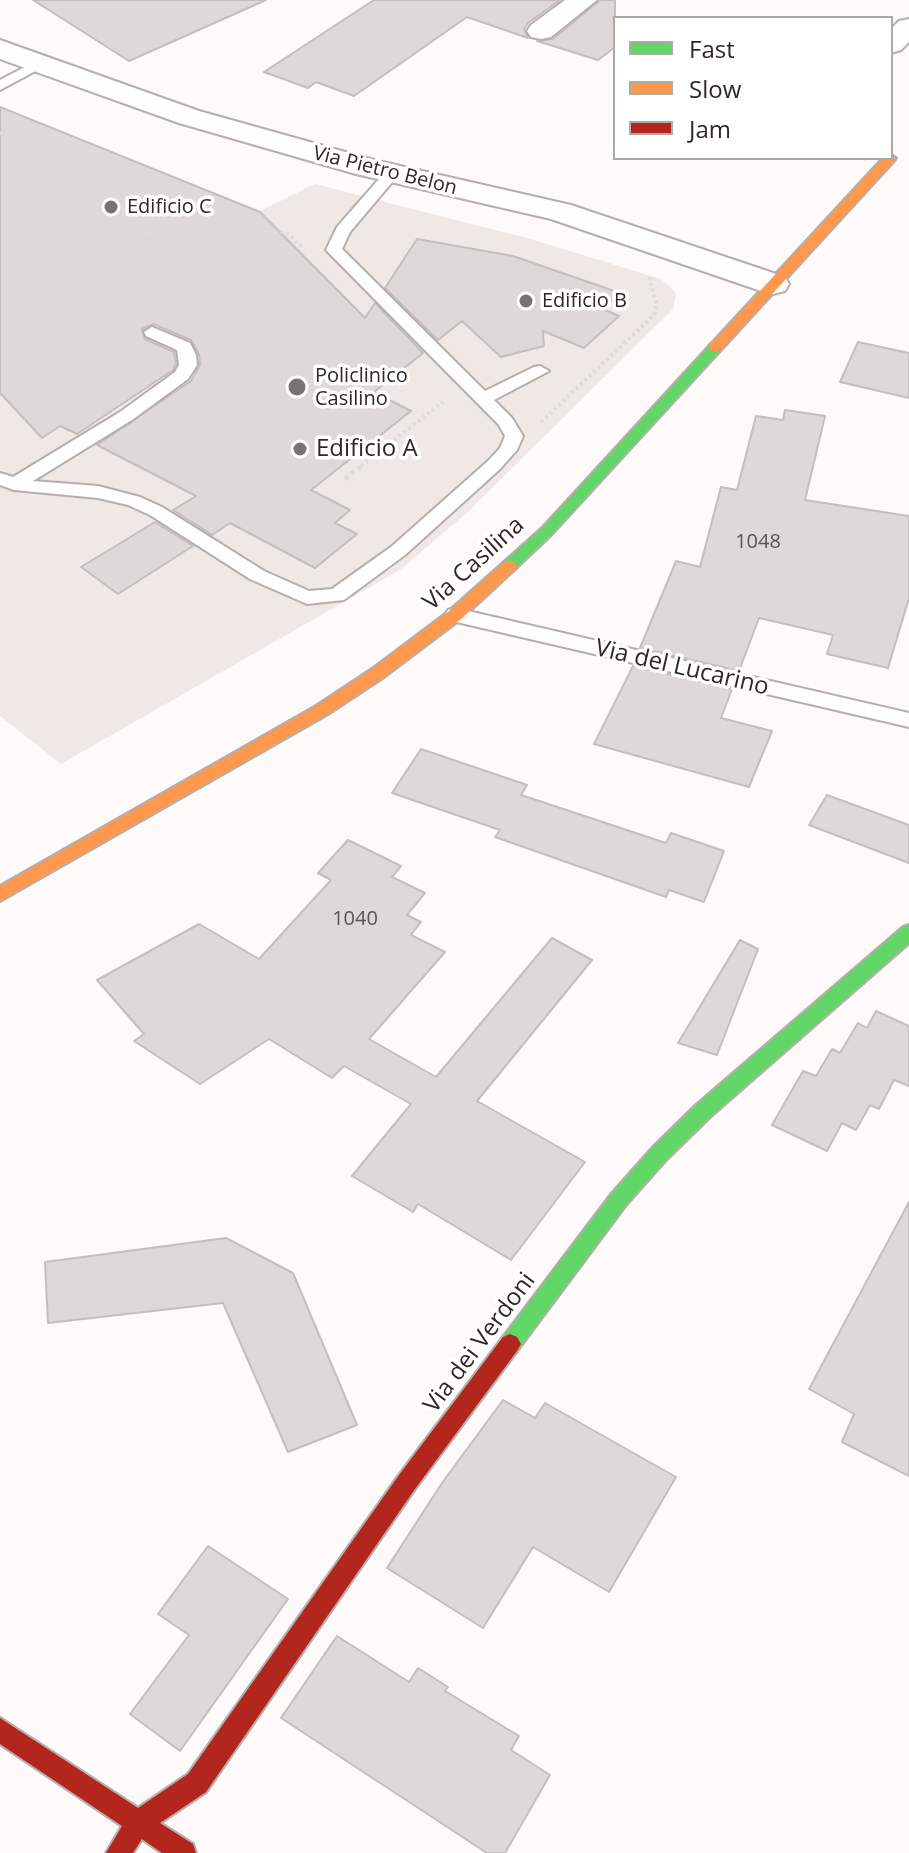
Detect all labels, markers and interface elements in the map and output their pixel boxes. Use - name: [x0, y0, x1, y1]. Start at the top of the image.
- legend: [613, 16, 893, 160]
- text: Fast: [689, 32, 735, 65]
- text: Slow: [689, 72, 741, 105]
- text: Jam: [689, 112, 731, 145]
- street label: Via Pietro Belon: [310, 142, 460, 200]
- place label: Edificio C: [127, 195, 212, 219]
- marker: Edificio C: [102, 198, 120, 216]
- place label: Edificio B: [542, 289, 627, 313]
- marker: Edificio B: [517, 292, 535, 310]
- place label: Policlinico Casilino: [315, 364, 408, 411]
- marker: Policlinico Casilino: [286, 376, 308, 398]
- place label: Edificio A: [316, 435, 418, 463]
- marker: Edificio A: [291, 440, 309, 458]
- street label: Via Casilina: [418, 511, 530, 617]
- house number: 1048: [735, 530, 781, 554]
- street label: Via del Lucarino: [592, 634, 772, 702]
- house number: 1040: [332, 907, 378, 931]
- street label: Via dei Verdoni: [418, 1267, 542, 1419]

